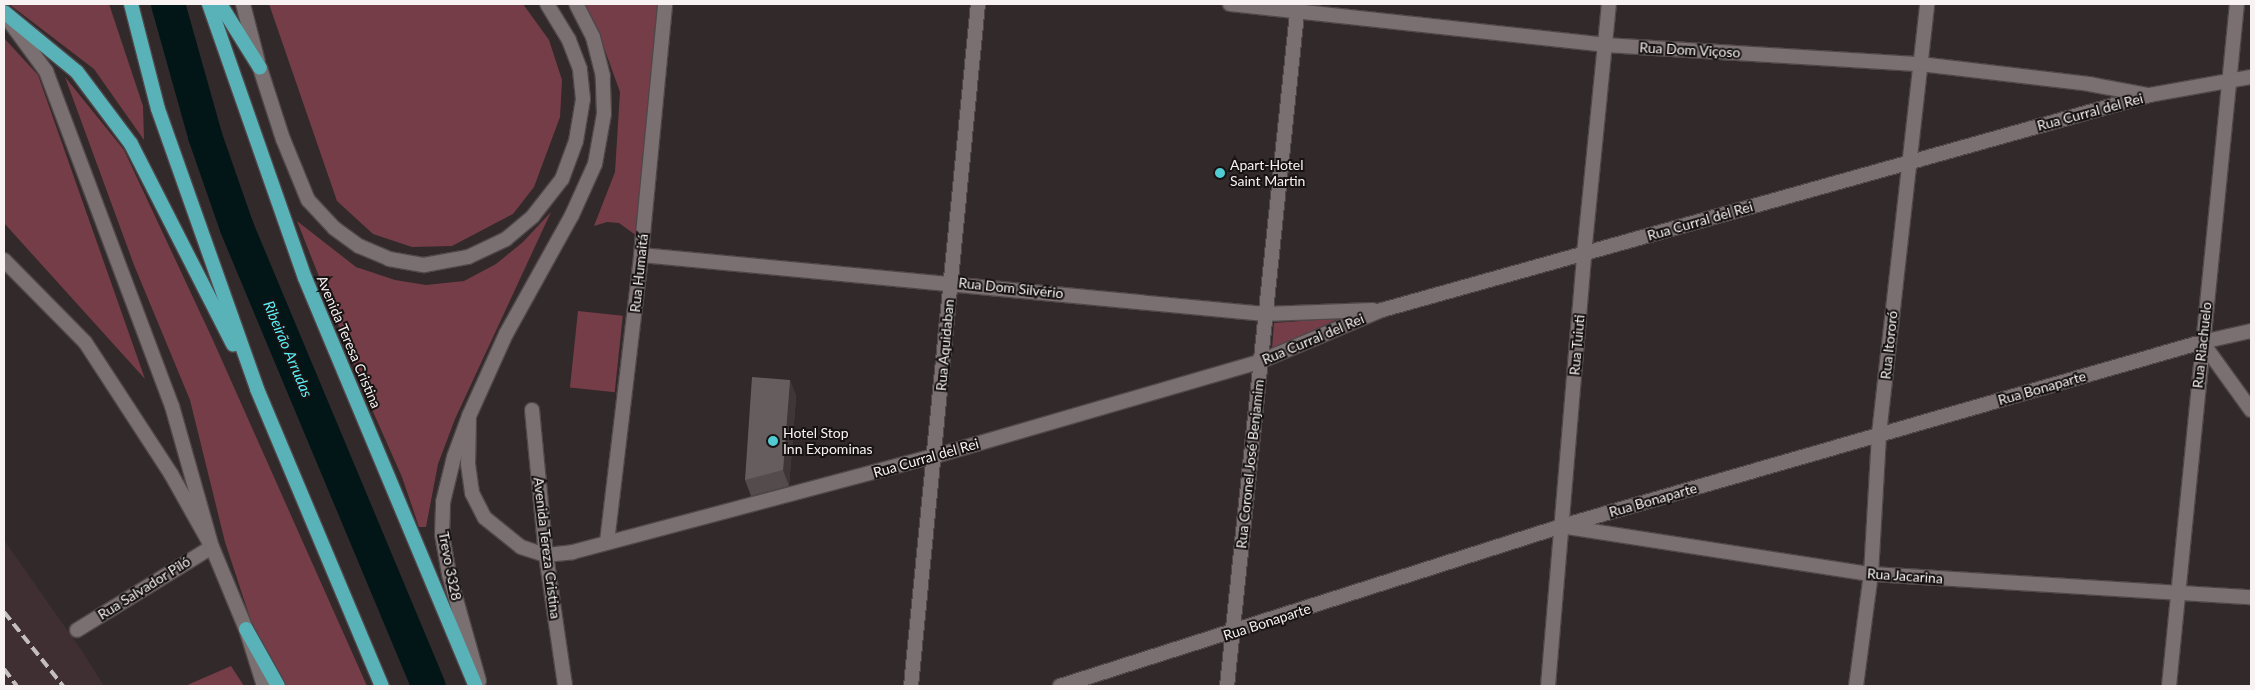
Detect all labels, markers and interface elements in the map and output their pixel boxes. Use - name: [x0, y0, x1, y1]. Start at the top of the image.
- street label: Rua Dom Viçoso: [1639, 39, 1741, 61]
- street label: Rua Curral del Rei: [2035, 90, 2145, 134]
- place label: Apart-Hotel Saint Martin: [1230, 157, 1305, 190]
- marker: Apart-Hotel Saint Martin: [1214, 167, 1226, 179]
- street label: Rua Curral del Rei: [1645, 198, 1755, 244]
- street label: Rua Humaitá: [627, 233, 651, 313]
- street label: Avenida Teresa Cristina: [313, 273, 385, 411]
- street label: Rua Dom Silvério: [958, 274, 1064, 302]
- water label: Ribeirão Arrudas: [259, 298, 317, 400]
- street label: Rua Aquidaban: [933, 298, 957, 392]
- street label: Rua Riachuelo: [2189, 301, 2215, 389]
- street label: Rua Curral del Rei: [1260, 310, 1366, 368]
- street label: Rua Itororó: [1877, 310, 1901, 380]
- street label: Rua Tuiuti: [1566, 314, 1588, 376]
- street label: Rua Bonaparte: [1996, 367, 2088, 409]
- street label: Rua Coronel José Benjamim: [1233, 378, 1267, 550]
- place label: Hotel Stop Inn Expominas: [783, 425, 873, 458]
- marker: Hotel Stop Inn Expominas: [767, 435, 779, 447]
- street label: Rua Curral del Rei: [871, 435, 981, 481]
- street label: Avenida Tereza Cristina: [530, 476, 564, 620]
- street label: Rua Bonaparte: [1607, 479, 1699, 521]
- street label: Trevo 3328: [435, 530, 465, 602]
- street label: Rua Salvador Piló: [95, 553, 193, 623]
- street label: Rua Jacarina: [1866, 565, 1944, 587]
- street label: Rua Bonaparte: [1221, 600, 1313, 644]

